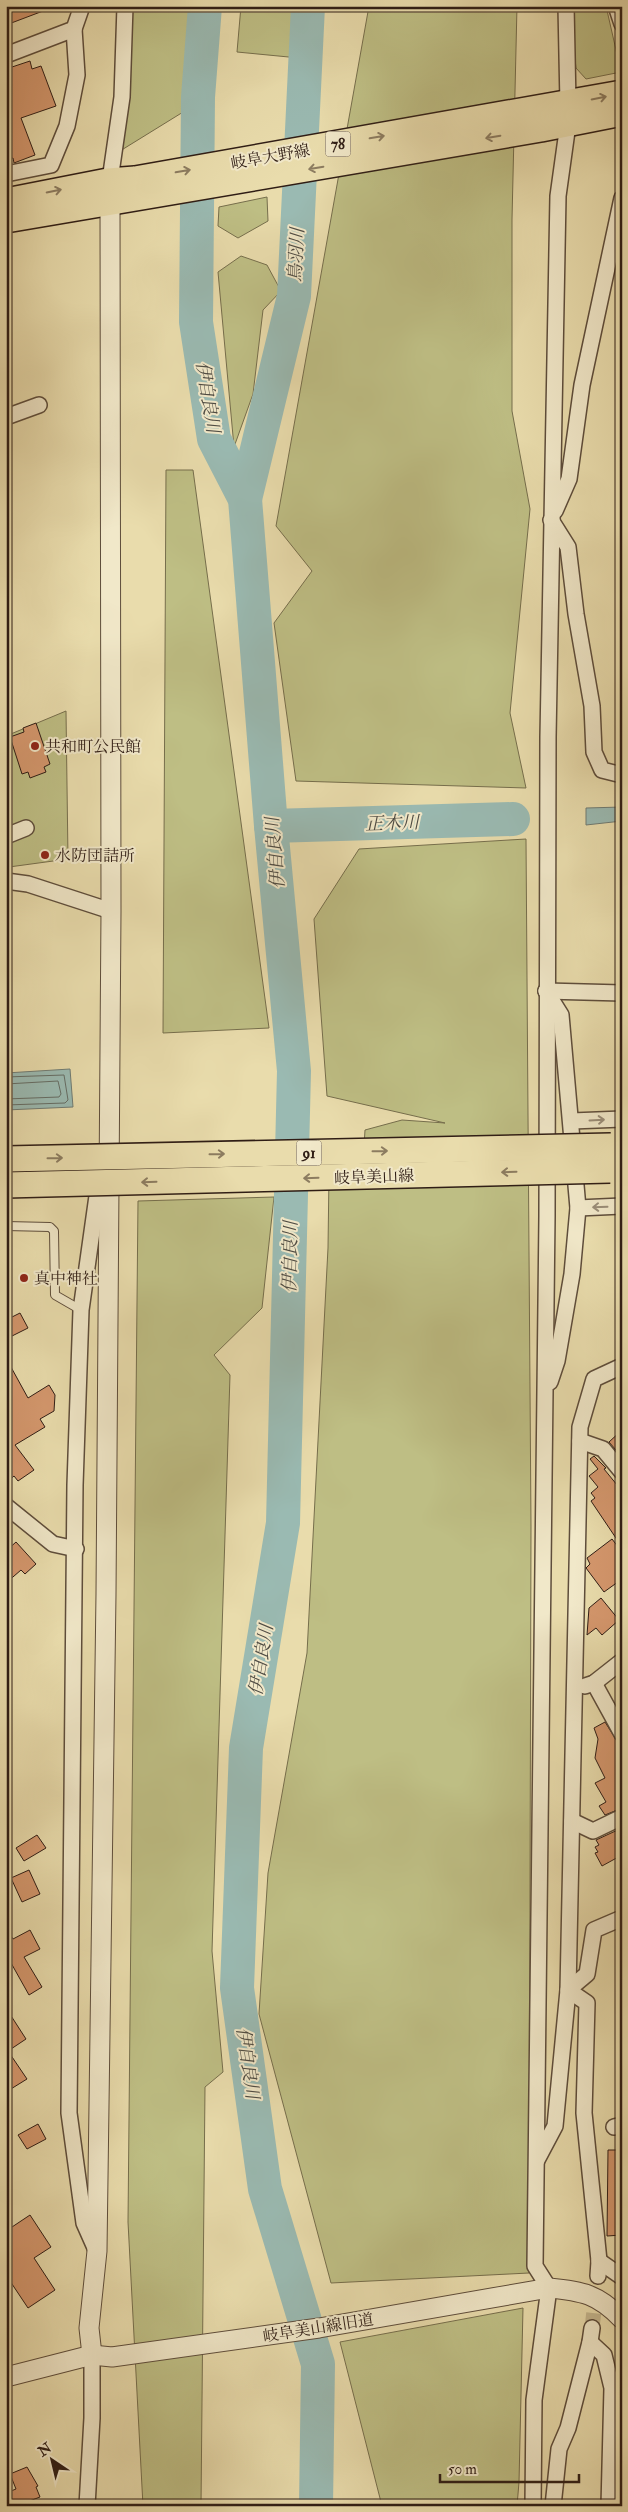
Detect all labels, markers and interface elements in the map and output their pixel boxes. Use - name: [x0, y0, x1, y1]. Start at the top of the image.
- one-way arrow: [590, 93, 606, 102]
- road number: 78: [326, 132, 350, 156]
- one-way arrow: [369, 132, 385, 142]
- one-way arrow: [486, 133, 502, 143]
- street label: 岐阜大野線: [229, 140, 311, 174]
- one-way arrow: [308, 163, 324, 173]
- one-way arrow: [174, 165, 190, 175]
- one-way arrow: [46, 186, 62, 196]
- water label: 鳥羽川: [284, 225, 310, 283]
- water label: 伊自良川: [191, 360, 225, 436]
- place label: 共和町公民館: [45, 737, 141, 757]
- marker: 共和町公民館: [29, 740, 41, 752]
- water label: 正木川: [365, 811, 421, 836]
- water label: 伊自良川: [261, 814, 290, 890]
- place label: 水防団詰所: [55, 846, 135, 866]
- marker: 水防団詰所: [39, 849, 51, 861]
- one-way arrow: [589, 1115, 605, 1124]
- road number: 91: [296, 1140, 322, 1166]
- one-way arrow: [372, 1146, 388, 1156]
- one-way arrow: [209, 1150, 225, 1159]
- one-way arrow: [46, 1153, 63, 1163]
- street label: 岐阜美山線: [334, 1166, 414, 1188]
- one-way arrow: [501, 1168, 517, 1177]
- one-way arrow: [304, 1173, 320, 1182]
- one-way arrow: [141, 1177, 158, 1187]
- one-way arrow: [592, 1203, 608, 1212]
- water label: 伊自良川: [278, 1219, 303, 1293]
- place label: 真中神社: [34, 1269, 98, 1289]
- marker: 真中神社: [18, 1272, 30, 1284]
- water label: 伊自良川: [245, 1621, 279, 1697]
- water label: 伊自良川: [231, 2026, 264, 2102]
- street label: 岐阜美山線旧道: [261, 2309, 375, 2347]
- north arrow: [28, 2434, 78, 2484]
- text: N: [34, 2439, 55, 2461]
- scale bar: [440, 2452, 579, 2484]
- text: 50 m: [448, 2460, 477, 2479]

